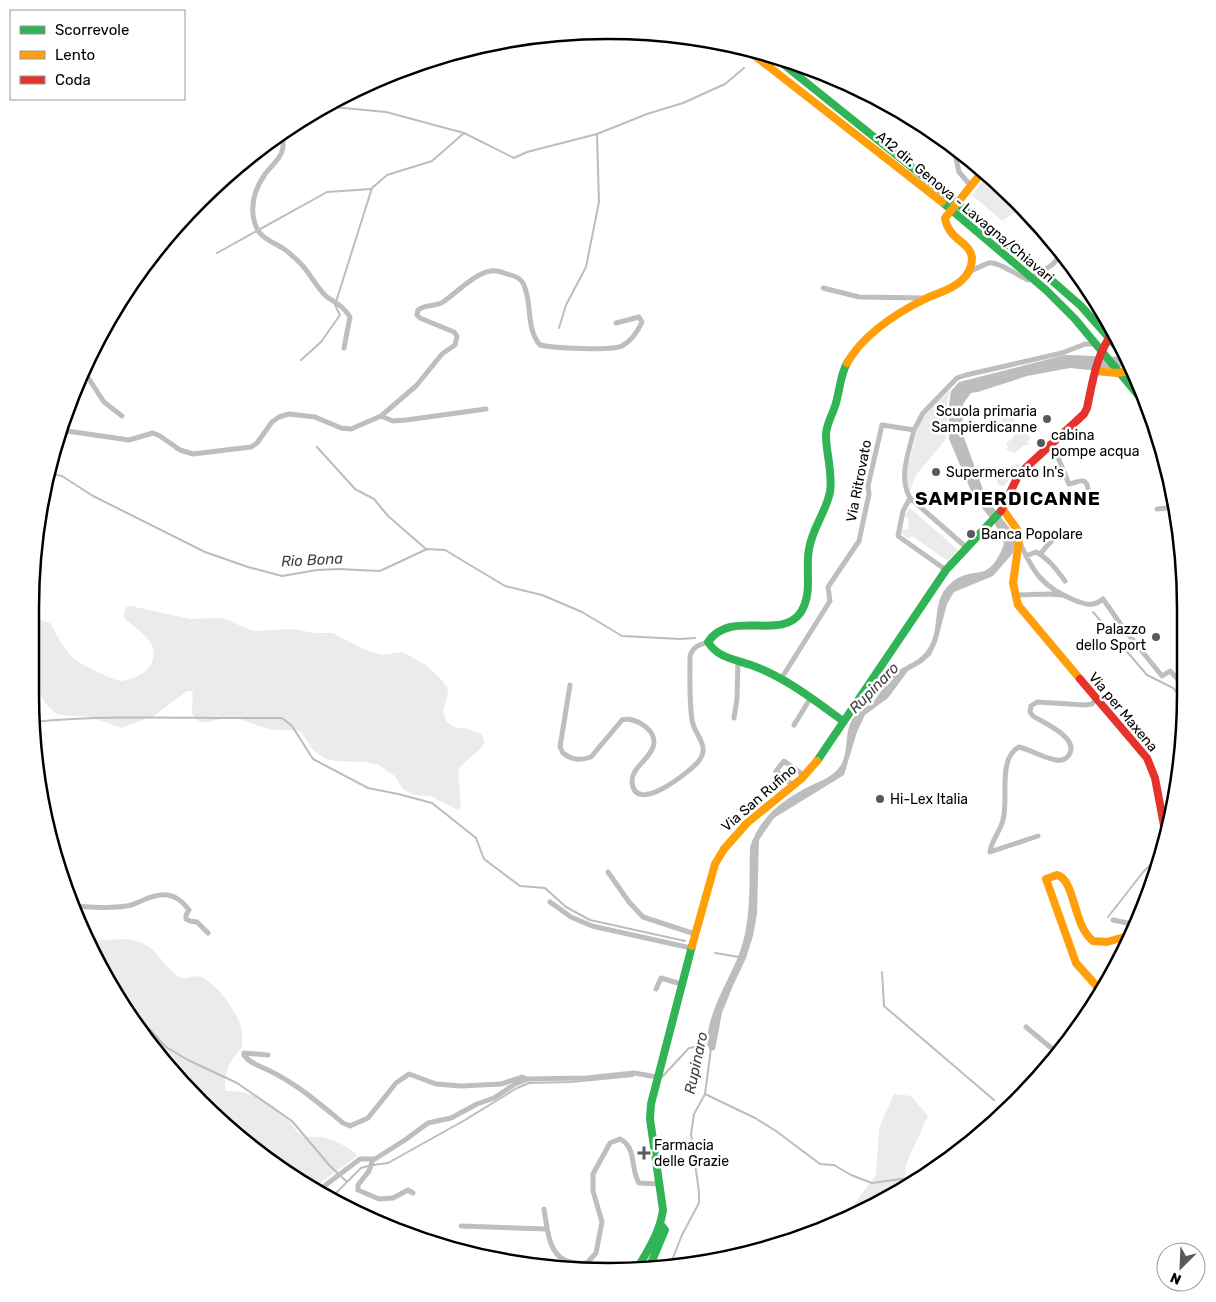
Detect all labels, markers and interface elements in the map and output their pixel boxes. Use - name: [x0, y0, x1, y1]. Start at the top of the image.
- legend: [10, 10, 185, 100]
- text: Scorrevole: [55, 21, 129, 39]
- text: Lento: [55, 46, 95, 64]
- text: Coda: [55, 71, 91, 89]
- street label: A12 dir. Genova - Lavagna/Chiavari: [873, 128, 1057, 286]
- place label: Scuola primaria Sampierdicanne: [931, 403, 1037, 436]
- marker: Scuola primaria Sampierdicanne: [1041, 413, 1053, 425]
- place label: cabina pompe acqua: [1051, 427, 1139, 460]
- marker: cabina pompe acqua: [1035, 437, 1047, 449]
- street label: Via Ritrovato: [843, 438, 875, 524]
- place label: Supermercato In's: [946, 464, 1064, 481]
- marker: Supermercato In's: [930, 466, 942, 478]
- district label: SAMPIERDICANNE: [915, 487, 1101, 510]
- place label: Banca Popolare: [981, 526, 1083, 543]
- marker: Banca Popolare: [965, 528, 977, 540]
- water label: Rio Bona: [280, 549, 344, 571]
- place label: Palazzo dello Sport: [1076, 621, 1147, 654]
- marker: Palazzo dello Sport: [1150, 631, 1162, 643]
- water label: Rupinaro: [845, 659, 903, 717]
- street label: Via per Maxena: [1085, 669, 1161, 755]
- street label: Via San Rufino: [718, 761, 800, 835]
- place label: Hi-Lex Italia: [890, 791, 968, 808]
- marker: Hi-Lex Italia: [874, 793, 886, 805]
- water label: Rupinaro: [681, 1030, 711, 1096]
- place label: Farmacia delle Grazie: [654, 1137, 729, 1170]
- marker: Farmacia delle Grazie: [638, 1147, 650, 1159]
- north arrow: [1156, 1242, 1206, 1292]
- text: N: [1168, 1269, 1184, 1288]

